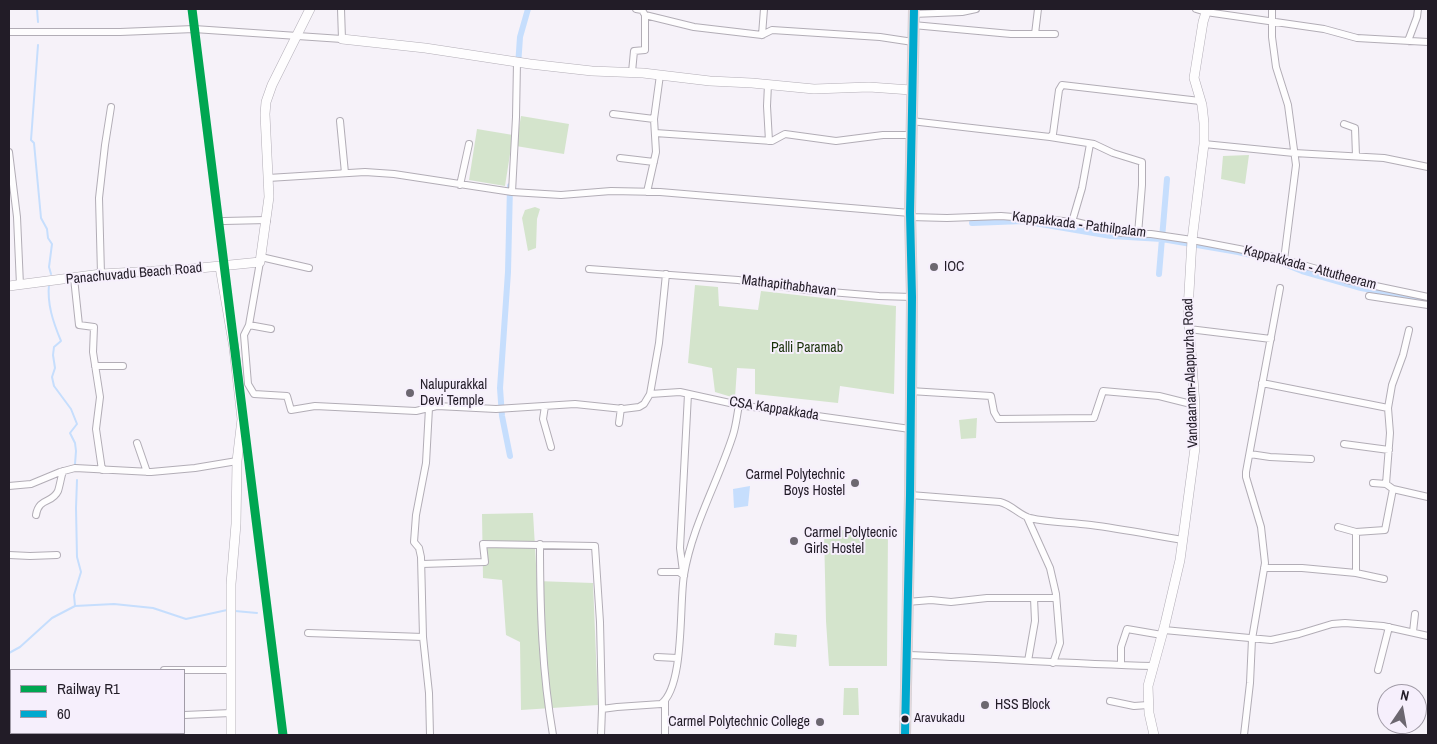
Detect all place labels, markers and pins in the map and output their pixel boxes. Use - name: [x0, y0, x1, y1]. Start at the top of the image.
- place label: IOC: [944, 259, 964, 275]
- marker: IOC: [928, 261, 940, 273]
- place label: Nalupurakkal Devi Temple: [420, 377, 487, 410]
- marker: Nalupurakkal Devi Temple: [404, 387, 416, 399]
- place label: Carmel Polytechnic Boys Hostel: [745, 467, 845, 500]
- marker: Carmel Polytechnic Boys Hostel: [849, 477, 861, 489]
- place label: Carmel Polytecnic Girls Hostel: [804, 525, 897, 558]
- marker: Carmel Polytecnic Girls Hostel: [788, 535, 800, 547]
- place label: HSS Block: [995, 697, 1050, 713]
- marker: HSS Block: [979, 699, 991, 711]
- place label: Aravukadu: [914, 711, 965, 727]
- place label: Carmel Polytechnic College: [668, 714, 810, 730]
- marker: Aravukadu: [900, 714, 910, 724]
- marker: Carmel Polytechnic College: [814, 716, 826, 728]

